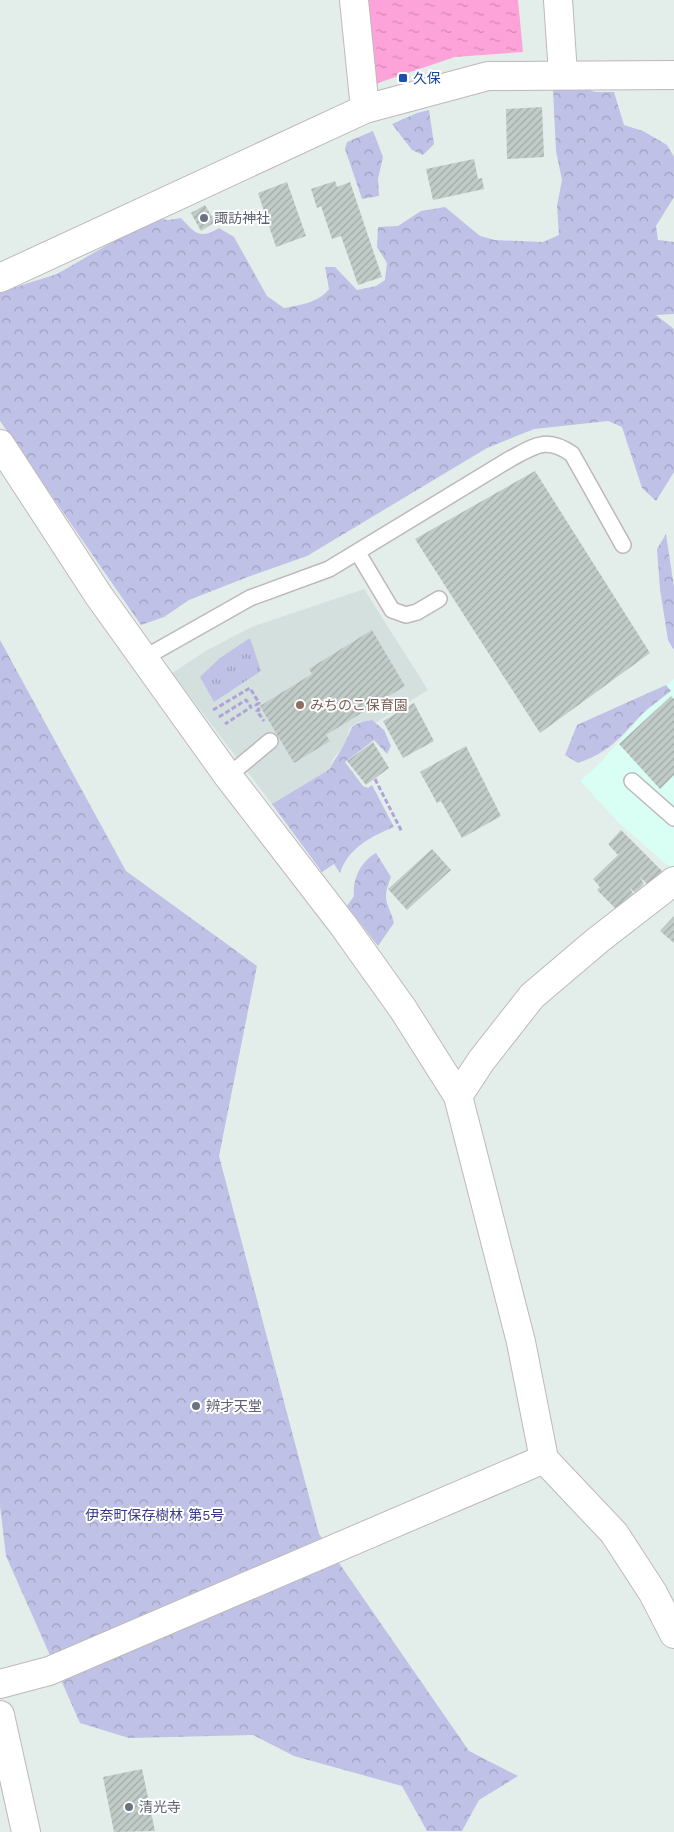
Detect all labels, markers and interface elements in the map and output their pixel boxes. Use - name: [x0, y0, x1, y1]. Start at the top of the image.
- place label: 久保: [413, 70, 441, 86]
- marker: 久保: [397, 72, 409, 84]
- place label: 諏訪神社: [214, 210, 270, 226]
- marker: 諏訪神社: [198, 212, 210, 224]
- place label: みちのこ保育園: [310, 697, 408, 713]
- marker: みちのこ保育園: [294, 699, 306, 711]
- place label: 辨才天堂: [206, 1398, 262, 1414]
- marker: 辨才天堂: [190, 1400, 202, 1412]
- park label: 伊奈町保存樹林 第5号: [86, 1507, 224, 1523]
- place label: 清光寺: [139, 1799, 181, 1815]
- marker: 清光寺: [123, 1801, 135, 1813]

